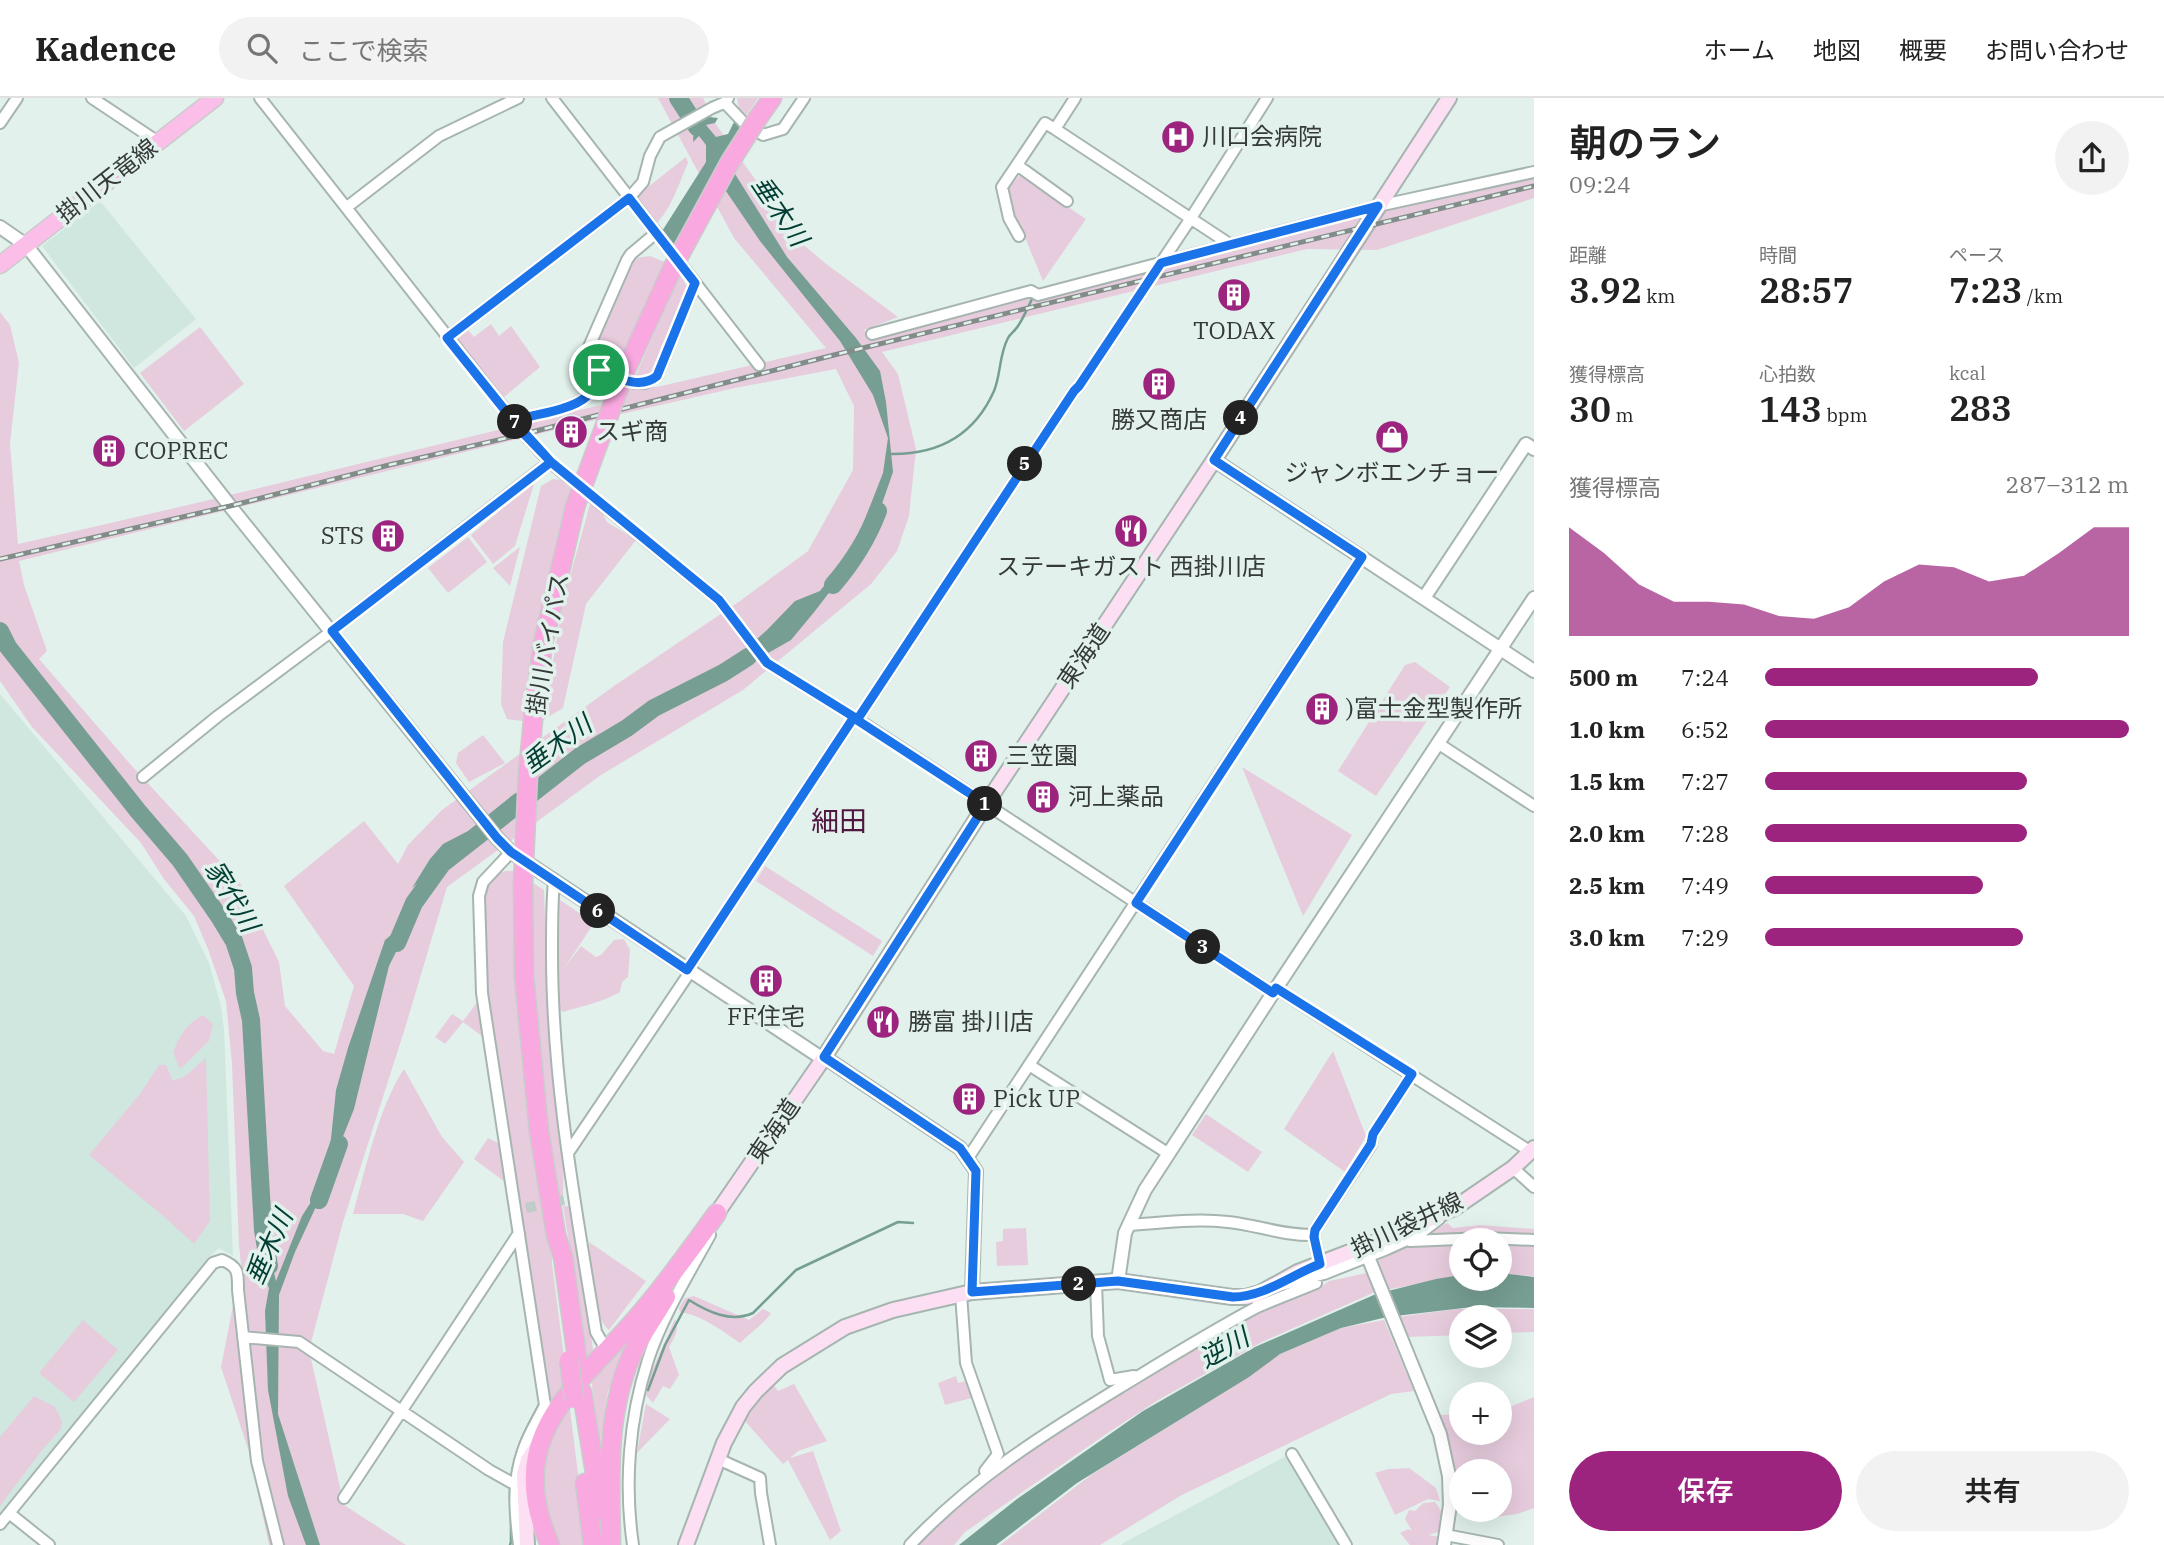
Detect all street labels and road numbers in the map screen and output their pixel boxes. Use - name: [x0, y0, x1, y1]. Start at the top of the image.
- street label: 掛川天竜線: [49, 131, 164, 230]
- street label: 掛川バイパス: [519, 570, 575, 717]
- street label: 東海道: [1050, 617, 1117, 694]
- street label: 東海道: [740, 1092, 807, 1169]
- street label: 掛川袋井線: [1345, 1184, 1468, 1264]

